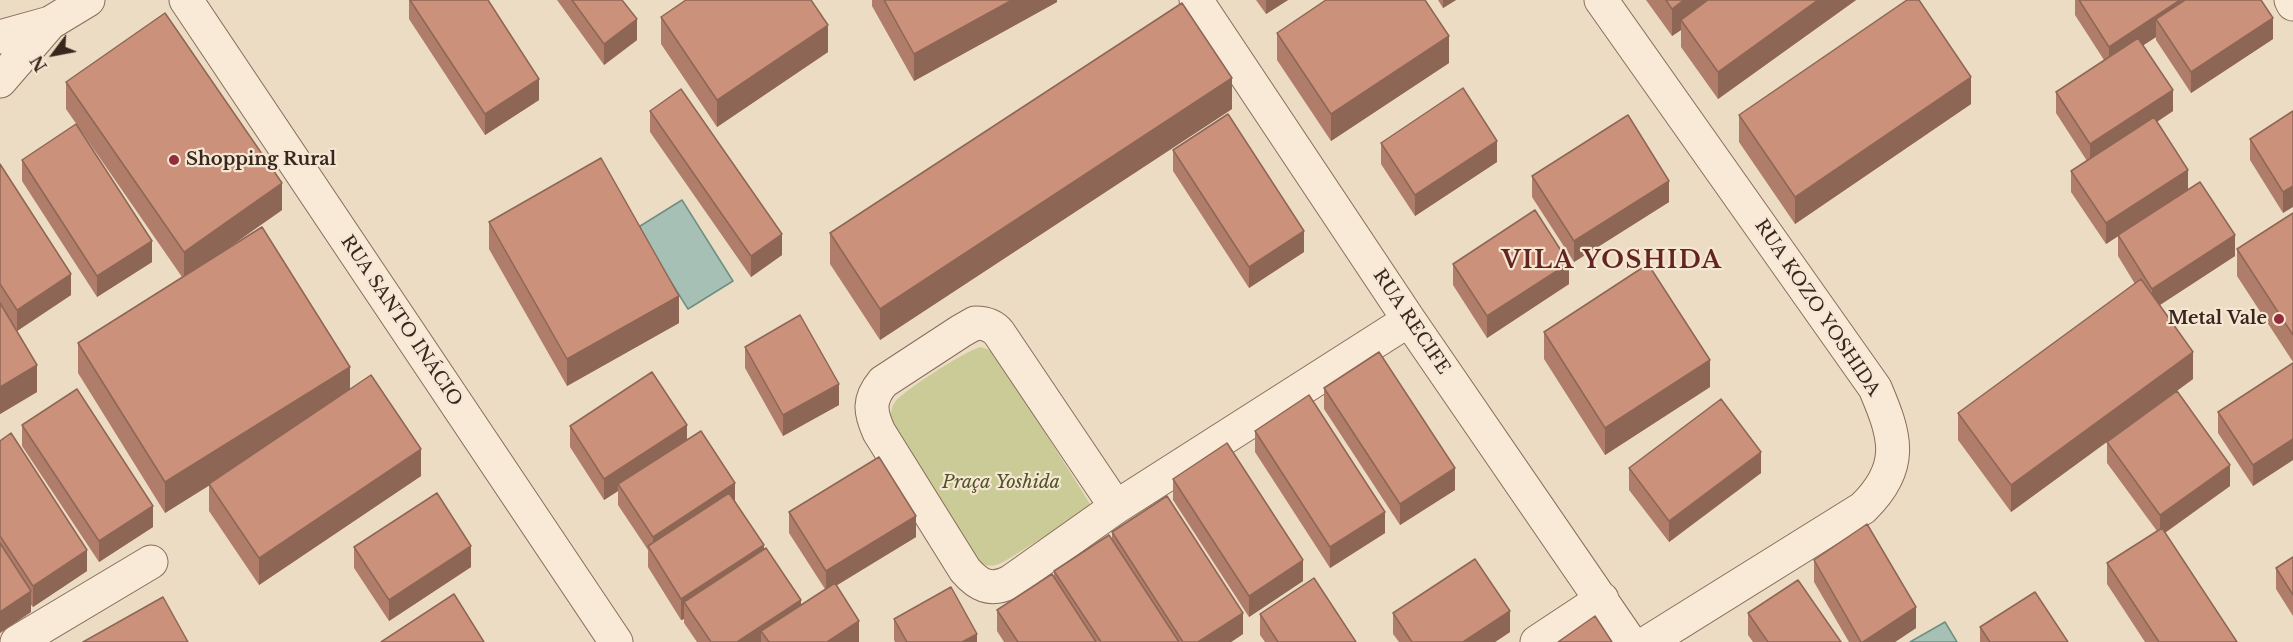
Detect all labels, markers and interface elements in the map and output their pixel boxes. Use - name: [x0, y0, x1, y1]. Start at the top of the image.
- north arrow: [24, 24, 84, 84]
- text: N: [26, 52, 51, 75]
- place label: Shopping Rural: [186, 149, 336, 171]
- marker: Shopping Rural: [167, 153, 181, 167]
- street label: RUA KOZO YOSHIDA: [1750, 216, 1884, 400]
- street label: RUA SANTO INÁCIO: [336, 232, 466, 410]
- district label: VILA YOSHIDA: [1501, 247, 1723, 275]
- street label: RUA RECIFE: [1368, 265, 1454, 379]
- place label: Metal Vale: [2168, 308, 2267, 330]
- marker: Metal Vale: [2272, 312, 2286, 326]
- park label: Praça Yoshida: [942, 472, 1060, 494]

